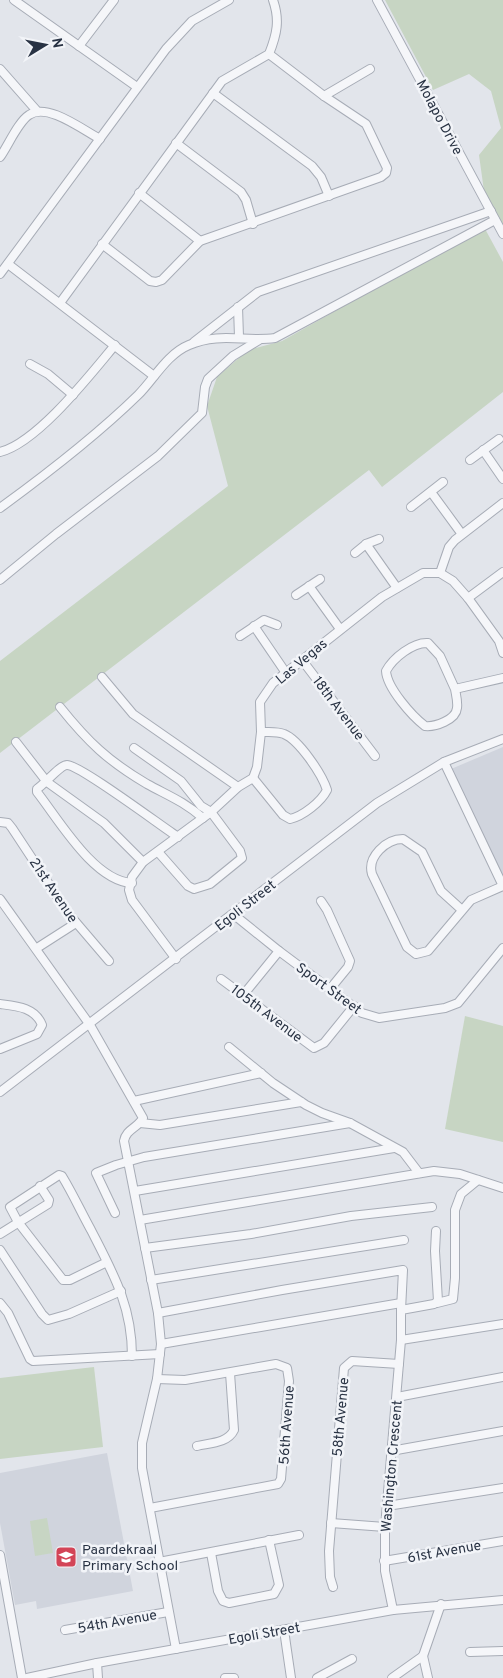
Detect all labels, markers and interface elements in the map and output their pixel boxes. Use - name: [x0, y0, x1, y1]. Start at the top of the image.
- north arrow: [20, 20, 70, 70]
- text: N: [47, 37, 66, 49]
- street label: Molapo Drive: [412, 77, 466, 158]
- street label: Las Vegas: [273, 636, 331, 689]
- street label: 18th Avenue: [308, 673, 367, 744]
- street label: 21st Avenue: [25, 855, 81, 927]
- street label: Egoli Street: [212, 877, 280, 935]
- street label: Sport Street: [292, 960, 364, 1019]
- street label: 105th Avenue: [227, 982, 305, 1047]
- street label: 58th Avenue: [330, 1377, 353, 1457]
- street label: 56th Avenue: [276, 1385, 299, 1465]
- street label: Washington Crescent: [378, 1399, 407, 1533]
- street label: 61st Avenue: [406, 1538, 482, 1567]
- place label: Paardekraal Primary School: [82, 1542, 178, 1575]
- school or university icon: Paardekraal Primary School: [54, 1545, 78, 1569]
- street label: 54th Avenue: [76, 1607, 158, 1638]
- street label: Egoli Street: [227, 1620, 301, 1649]

